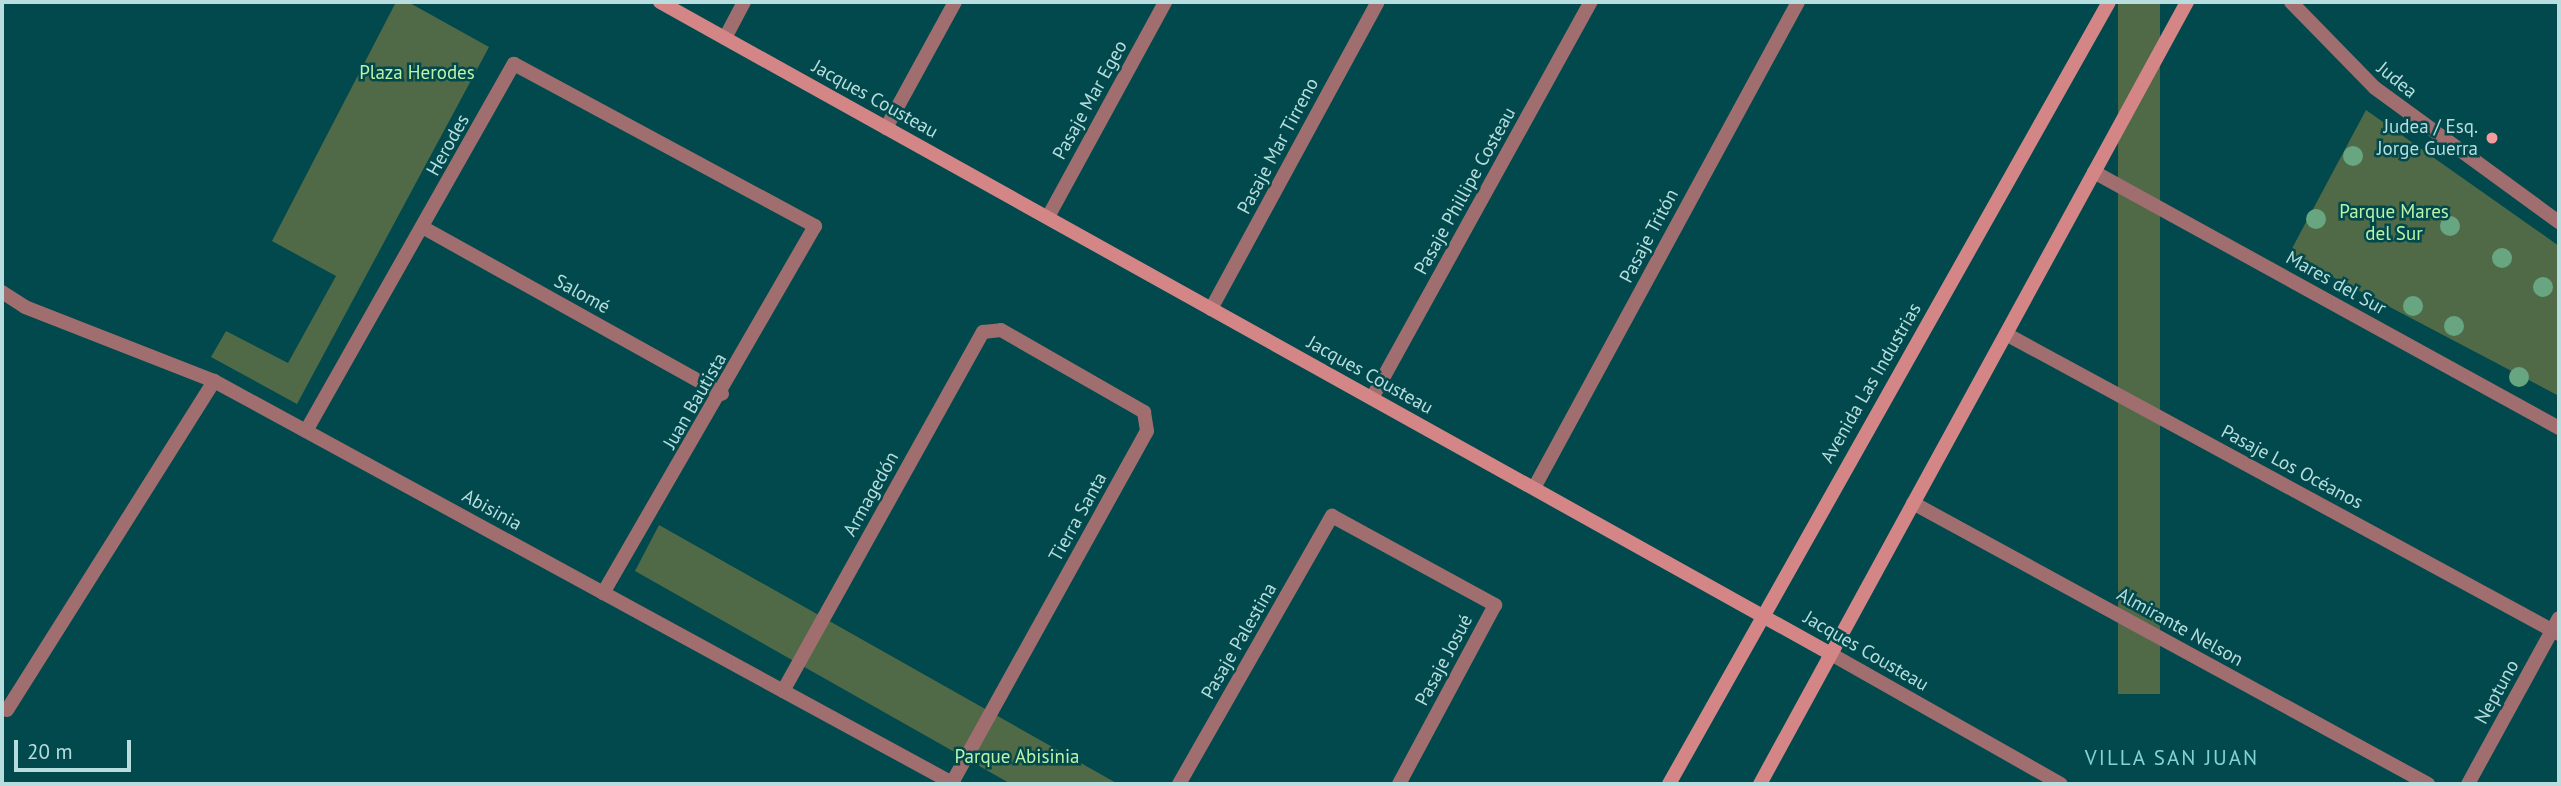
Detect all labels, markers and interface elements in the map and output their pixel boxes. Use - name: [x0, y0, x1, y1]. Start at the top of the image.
- street label: Pasaje Mar Egeo: [1048, 36, 1132, 164]
- street label: Jacques Cousteau: [808, 55, 942, 143]
- street label: Judea: [2372, 57, 2422, 103]
- park label: Plaza Herodes: [359, 62, 475, 84]
- street label: Pasaje Mar Tirreno: [1232, 74, 1324, 218]
- street label: Pasaje Phillipe Costeau: [1410, 103, 1520, 279]
- street label: Herodes: [422, 110, 474, 180]
- place label: Judea / Esq. Jorge Guerra: [2377, 116, 2478, 160]
- marker: Judea / Esq. Jorge Guerra: [2484, 130, 2500, 146]
- street label: Pasaje Tritón: [1615, 185, 1683, 287]
- park label: Parque Mares del Sur: [2339, 201, 2449, 245]
- street label: Mares del Sur: [2282, 246, 2390, 320]
- street label: Salomé: [550, 269, 614, 319]
- street label: Avenida Las Industrias: [1816, 299, 1926, 467]
- street label: Jacques Cousteau: [1303, 331, 1437, 419]
- street label: Juan Bautista: [658, 349, 732, 453]
- street label: Pasaje Los Océanos: [2217, 420, 2367, 514]
- street label: Armagedón: [838, 448, 904, 540]
- street label: Tierra Santa: [1044, 468, 1112, 566]
- street label: Abisinia: [458, 484, 526, 536]
- street label: Pasaje Palestina: [1196, 579, 1282, 703]
- street label: Almirante Nelson: [2113, 583, 2247, 671]
- street label: Jacques Cousteau: [1800, 606, 1932, 696]
- street label: Pasaje Josué: [1410, 610, 1478, 710]
- street label: Neptuno: [2470, 656, 2524, 728]
- scale bar: [18, 726, 135, 770]
- text: 20 m: [27, 738, 73, 765]
- district label: VILLA SAN JUAN: [2086, 745, 2258, 771]
- park label: Parque Abisinia: [954, 746, 1080, 768]

